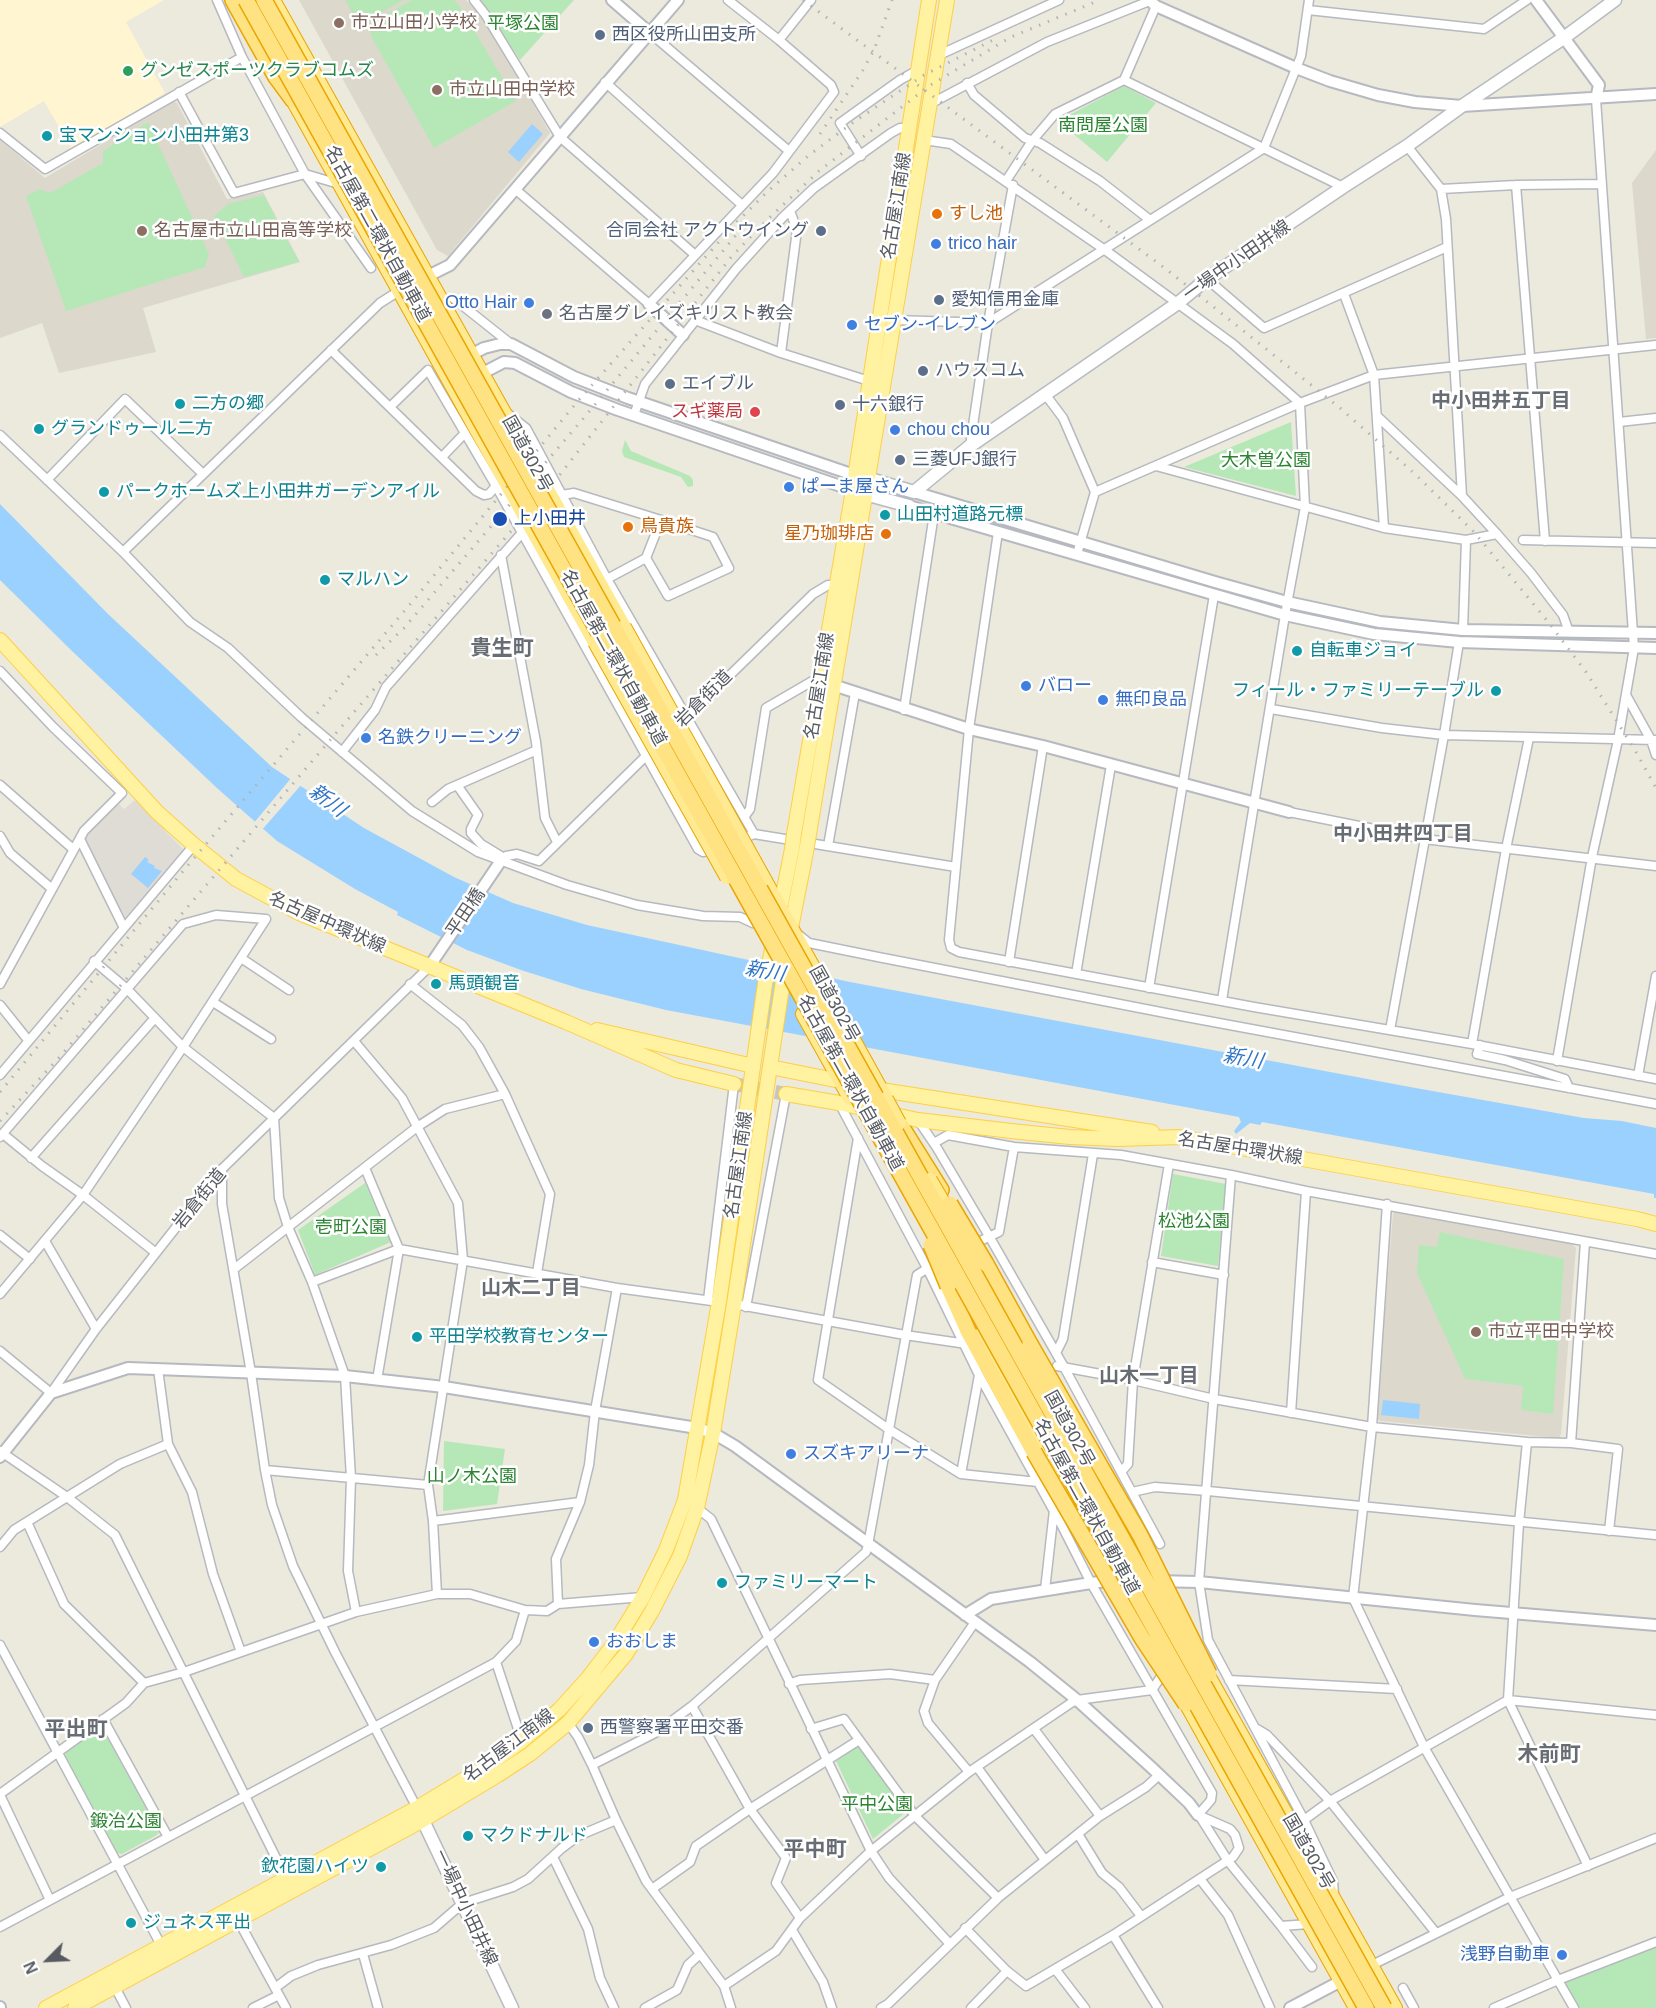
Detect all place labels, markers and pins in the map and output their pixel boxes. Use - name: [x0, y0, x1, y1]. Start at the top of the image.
- place label: 市立山田小学校: [351, 12, 477, 34]
- marker: 市立山田小学校: [332, 16, 346, 30]
- place label: 西区役所山田支所: [612, 24, 756, 46]
- marker: 西区役所山田支所: [593, 28, 607, 42]
- place label: グンゼスポーツクラブコムズ: [140, 60, 374, 82]
- marker: グンゼスポーツクラブコムズ: [121, 64, 135, 78]
- place label: 市立山田中学校: [449, 79, 575, 101]
- marker: 市立山田中学校: [430, 83, 444, 97]
- place label: 宝マンション小田井第3: [59, 125, 249, 147]
- marker: 宝マンション小田井第3: [40, 129, 54, 143]
- place label: すし池: [949, 203, 1003, 225]
- marker: すし池: [930, 207, 944, 221]
- place label: 名古屋市立山田高等学校: [154, 220, 352, 242]
- place label: 合同会社 アクトウイング: [606, 220, 809, 242]
- marker: 名古屋市立山田高等学校: [135, 224, 149, 238]
- marker: 合同会社 アクトウイング: [814, 224, 828, 238]
- place label: trico hair: [948, 233, 1017, 255]
- marker: trico hair: [929, 237, 943, 251]
- place label: 愛知信用金庫: [951, 289, 1059, 311]
- place label: Otto Hair: [445, 292, 517, 314]
- marker: 愛知信用金庫: [932, 293, 946, 307]
- marker: Otto Hair: [522, 296, 536, 310]
- place label: 名古屋グレイズキリスト教会: [559, 303, 793, 325]
- marker: 名古屋グレイズキリスト教会: [540, 307, 554, 321]
- place label: セブン-イレブン: [864, 314, 996, 336]
- marker: セブン-イレブン: [845, 318, 859, 332]
- place label: ハウスコム: [935, 360, 1025, 382]
- marker: ハウスコム: [916, 364, 930, 378]
- place label: エイブル: [682, 373, 754, 395]
- marker: エイブル: [663, 377, 677, 391]
- place label: 二方の郷: [192, 393, 264, 415]
- place label: 十六銀行: [852, 394, 924, 416]
- marker: 二方の郷: [173, 397, 187, 411]
- marker: 十六銀行: [833, 398, 847, 412]
- place label: スギ薬局: [671, 401, 743, 423]
- marker: スギ薬局: [748, 405, 762, 419]
- place label: グランドゥール二方: [51, 418, 213, 440]
- place label: chou chou: [907, 419, 990, 441]
- marker: グランドゥール二方: [32, 422, 46, 436]
- marker: chou chou: [888, 423, 902, 437]
- place label: 三菱UFJ銀行: [912, 449, 1017, 471]
- marker: 三菱UFJ銀行: [893, 453, 907, 467]
- place label: ぱーま屋さん: [801, 476, 909, 498]
- marker: ぱーま屋さん: [782, 480, 796, 494]
- place label: パークホームズ上小田井ガーデンアイル: [116, 481, 440, 503]
- marker: パークホームズ上小田井ガーデンアイル: [97, 485, 111, 499]
- place label: 山田村道路元標: [897, 504, 1023, 526]
- place label: 上小田井: [514, 508, 586, 530]
- marker: 山田村道路元標: [878, 508, 892, 522]
- marker: 上小田井: [491, 510, 509, 528]
- place label: 鳥貴族: [640, 516, 694, 538]
- marker: 鳥貴族: [621, 520, 635, 534]
- place label: 星乃珈琲店: [784, 523, 874, 545]
- marker: 星乃珈琲店: [879, 527, 893, 541]
- place label: マルハン: [337, 569, 409, 591]
- marker: マルハン: [318, 573, 332, 587]
- place label: 自転車ジョイ: [1309, 640, 1417, 662]
- marker: 自転車ジョイ: [1290, 644, 1304, 658]
- place label: バロー: [1038, 675, 1092, 697]
- marker: バロー: [1019, 679, 1033, 693]
- place label: フィール・ファミリーテーブル: [1232, 680, 1484, 702]
- marker: フィール・ファミリーテーブル: [1489, 684, 1503, 698]
- place label: 無印良品: [1115, 689, 1187, 711]
- marker: 無印良品: [1096, 693, 1110, 707]
- place label: 名鉄クリーニング: [378, 727, 522, 749]
- marker: 名鉄クリーニング: [359, 731, 373, 745]
- place label: 馬頭観音: [448, 973, 520, 995]
- marker: 馬頭観音: [429, 977, 443, 991]
- place label: 市立平田中学校: [1488, 1321, 1614, 1343]
- marker: 市立平田中学校: [1469, 1325, 1483, 1339]
- place label: 平田学校教育センター: [429, 1326, 609, 1348]
- marker: 平田学校教育センター: [410, 1330, 424, 1344]
- place label: スズキアリーナ: [803, 1443, 929, 1465]
- marker: スズキアリーナ: [784, 1447, 798, 1461]
- place label: ファミリーマート: [734, 1572, 878, 1594]
- marker: ファミリーマート: [715, 1576, 729, 1590]
- place label: おおしま: [606, 1631, 678, 1653]
- marker: おおしま: [587, 1635, 601, 1649]
- place label: 西警察署平田交番: [600, 1717, 744, 1739]
- marker: 西警察署平田交番: [581, 1721, 595, 1735]
- place label: マクドナルド: [480, 1825, 588, 1847]
- marker: マクドナルド: [461, 1829, 475, 1843]
- place label: 欽花園ハイツ: [261, 1856, 369, 1878]
- marker: 欽花園ハイツ: [374, 1860, 388, 1874]
- place label: ジュネス平出: [143, 1912, 251, 1934]
- marker: ジュネス平出: [124, 1916, 138, 1930]
- place label: 浅野自動車: [1460, 1944, 1550, 1966]
- marker: 浅野自動車: [1555, 1948, 1569, 1962]

